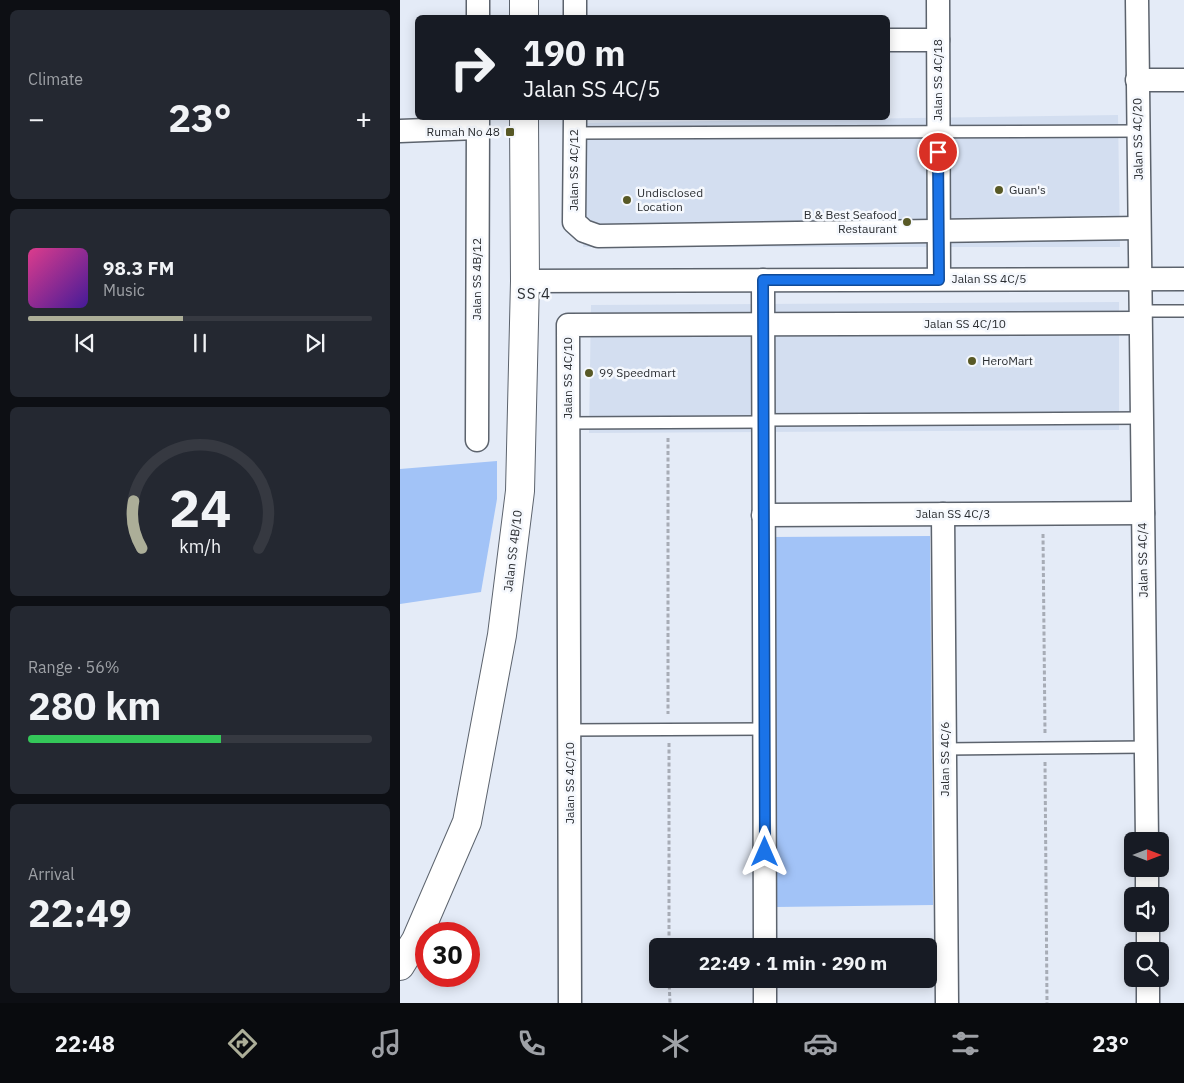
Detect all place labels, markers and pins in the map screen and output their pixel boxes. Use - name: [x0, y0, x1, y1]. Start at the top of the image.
- place label: Rumah No 48: [427, 124, 500, 139]
- marker: Rumah No 48: [504, 126, 516, 138]
- pin: [917, 131, 959, 173]
- place label: Guan's: [1009, 182, 1046, 197]
- marker: Guan's: [993, 184, 1005, 196]
- place label: Undisclosed Location: [637, 185, 703, 214]
- marker: Undisclosed Location: [621, 194, 633, 206]
- place label: B & Best Seafood Restaurant: [804, 207, 897, 236]
- marker: B & Best Seafood Restaurant: [901, 216, 913, 228]
- place label: HeroMart: [982, 353, 1033, 368]
- marker: HeroMart: [966, 355, 978, 367]
- place label: 99 Speedmart: [599, 365, 676, 380]
- marker: 99 Speedmart: [583, 367, 595, 379]

